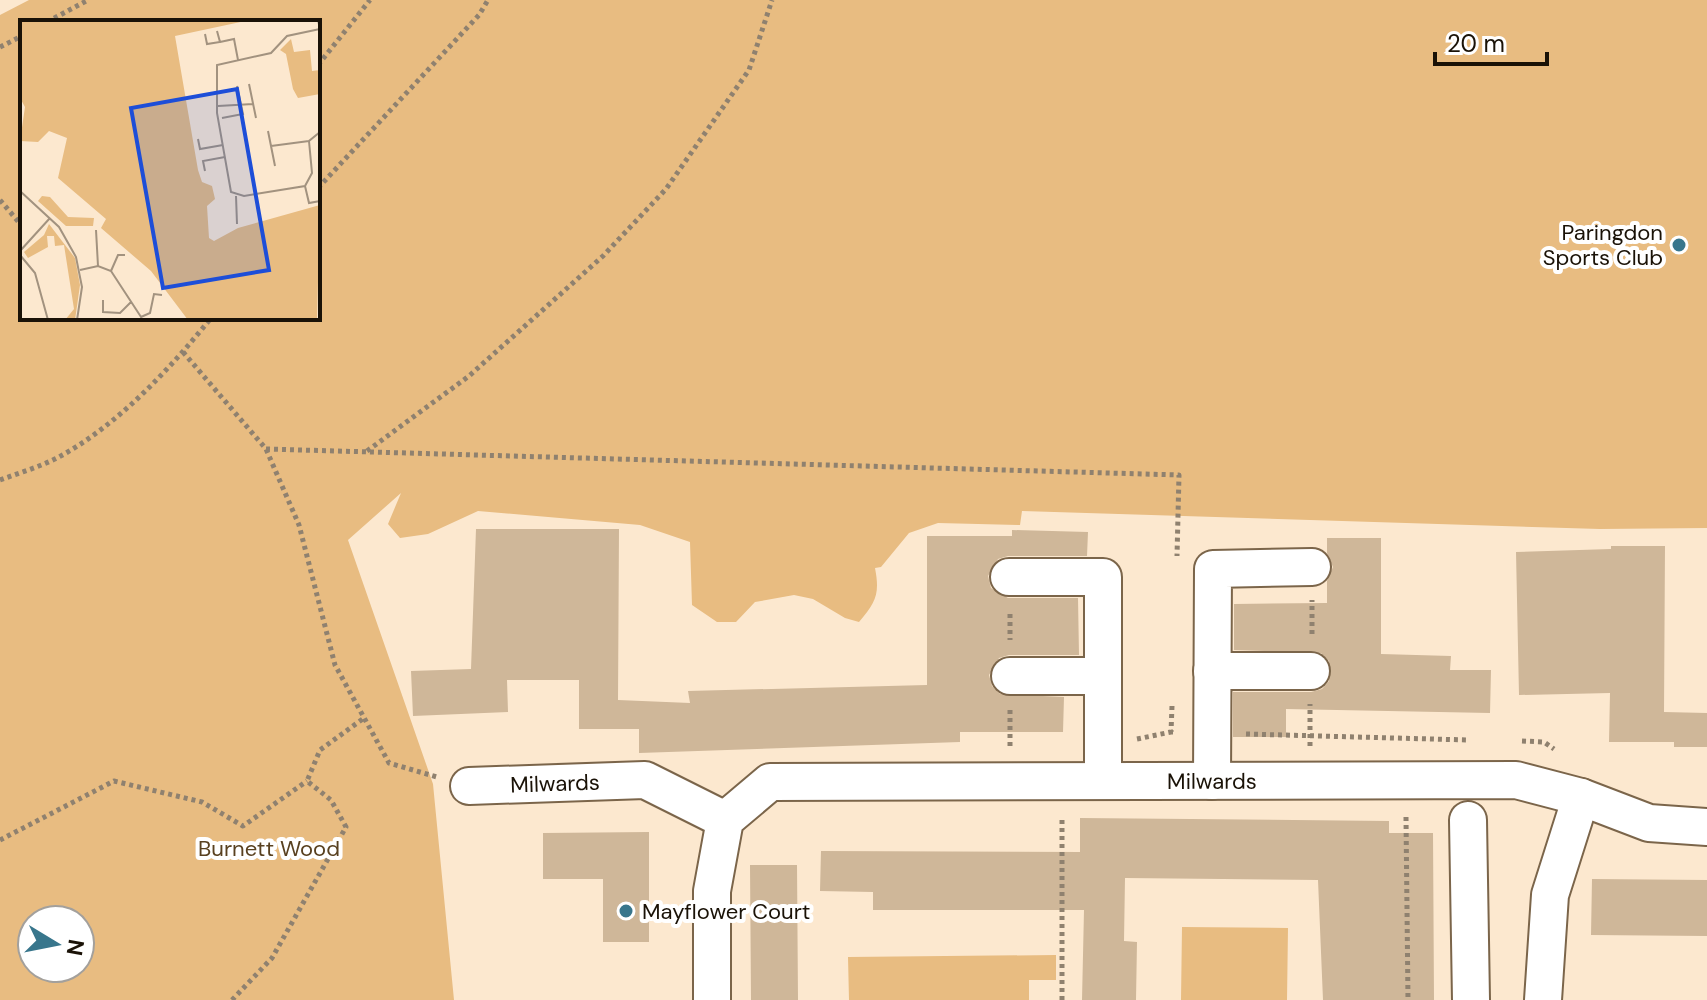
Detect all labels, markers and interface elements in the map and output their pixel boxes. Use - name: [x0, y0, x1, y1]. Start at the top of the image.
- scale bar: [1435, 16, 1547, 66]
- inset map: [20, 20, 320, 320]
- text: 20 m: [1447, 28, 1505, 59]
- place label: Paringdon Sports Club: [1543, 218, 1663, 272]
- marker: Paringdon Sports Club: [1670, 236, 1688, 254]
- street label: Milwards: [1167, 766, 1257, 795]
- street label: Milwards: [510, 767, 600, 799]
- park label: Burnett Wood: [198, 834, 340, 863]
- place label: Mayflower Court: [642, 897, 810, 926]
- marker: Mayflower Court: [617, 902, 635, 920]
- north arrow: [16, 904, 96, 984]
- text: N: [60, 937, 91, 958]

